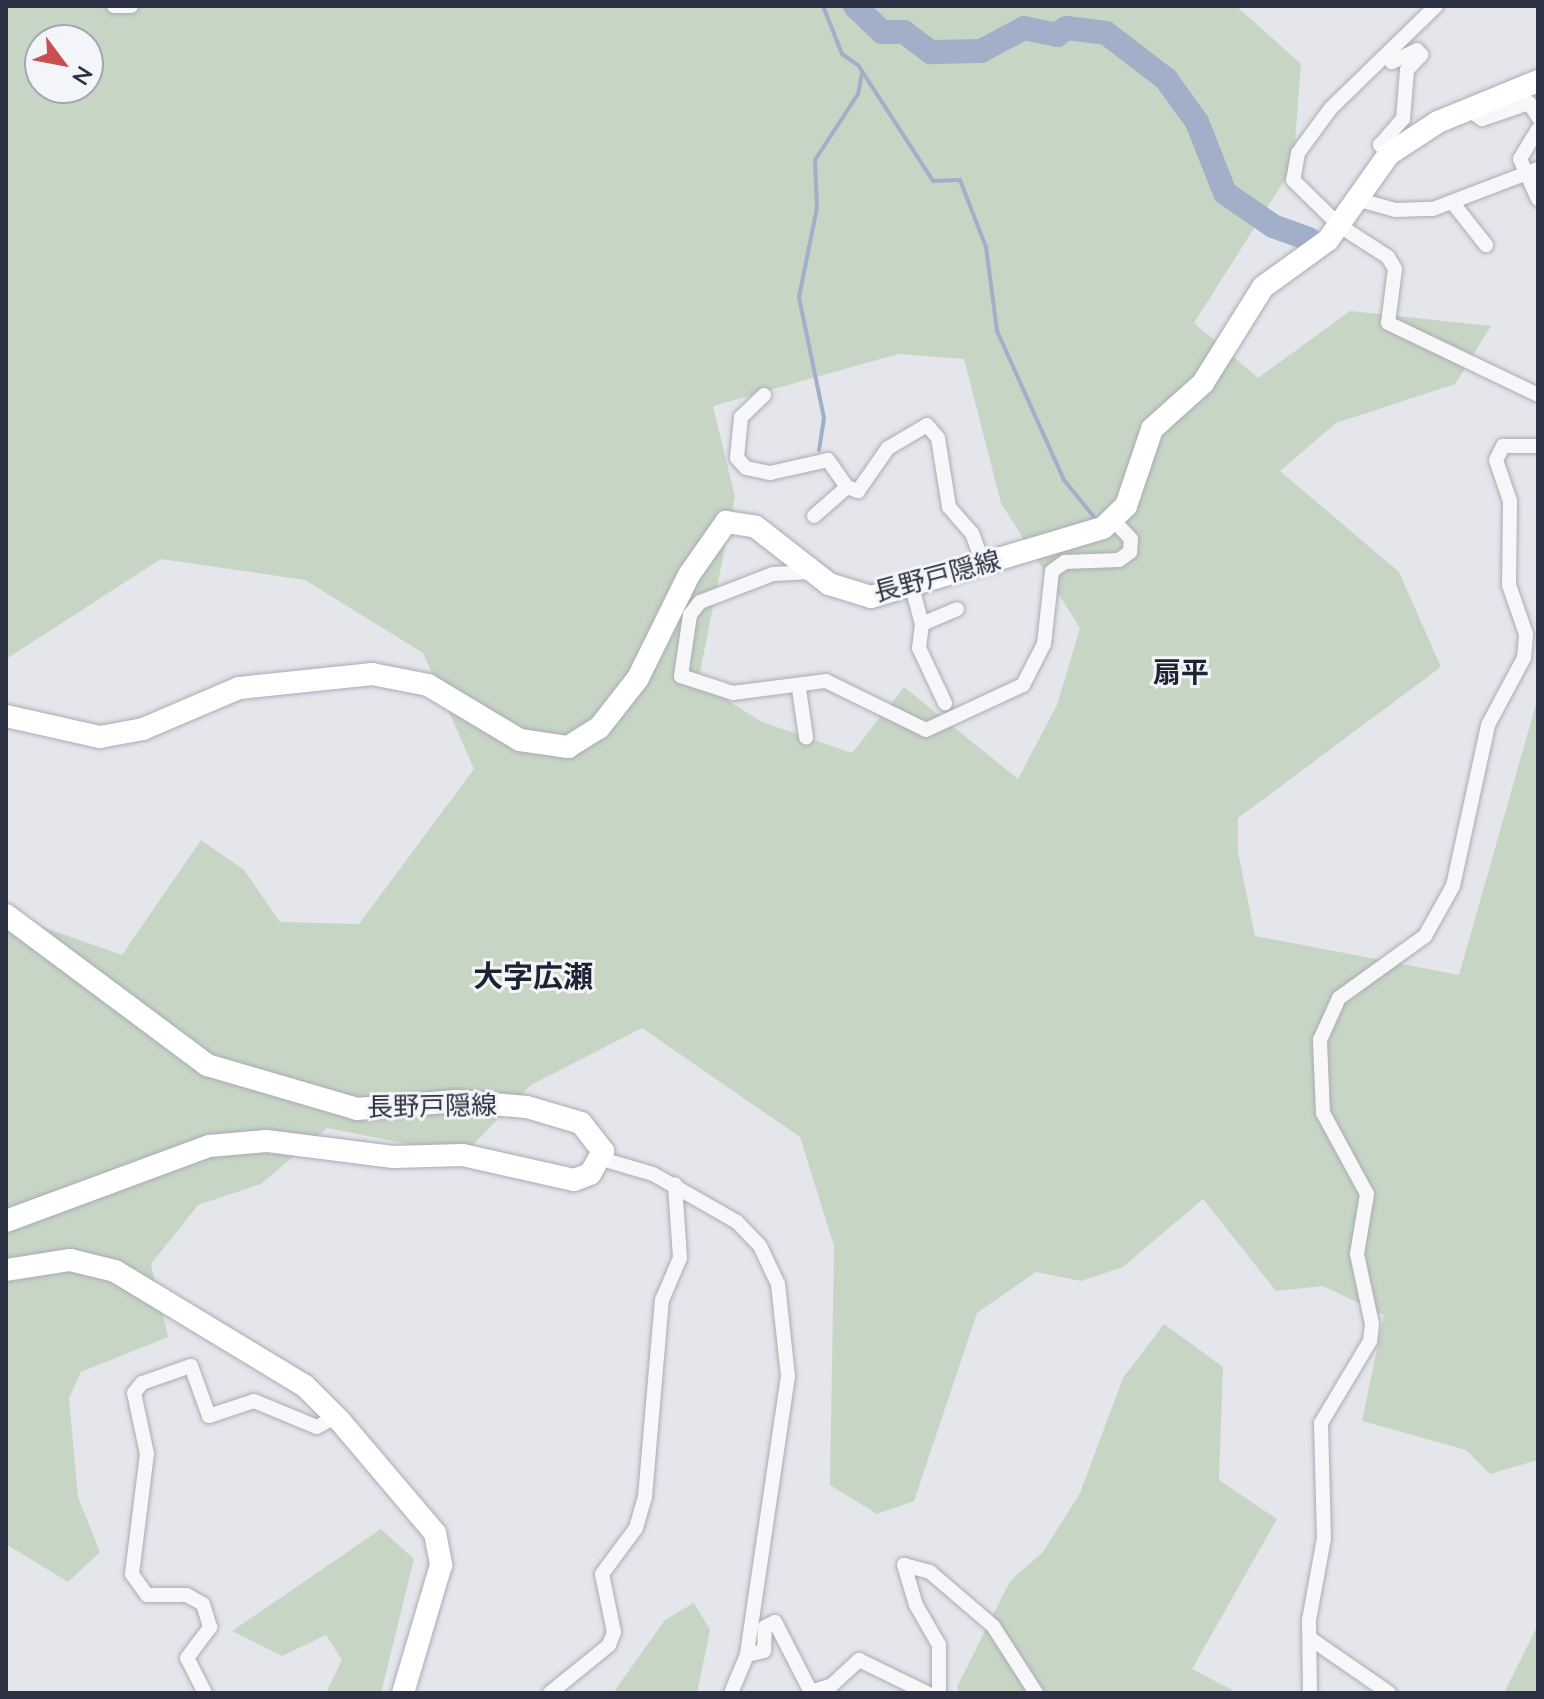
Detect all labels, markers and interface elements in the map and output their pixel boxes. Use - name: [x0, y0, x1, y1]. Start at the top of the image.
- north arrow: [24, 24, 104, 104]
- text: N: [67, 62, 99, 90]
- street label: 長野戸隠線: [870, 544, 1004, 608]
- district label: 扇平: [1153, 654, 1209, 688]
- district label: 大字広瀬: [473, 957, 593, 993]
- street label: 長野戸隠線: [367, 1089, 497, 1123]

